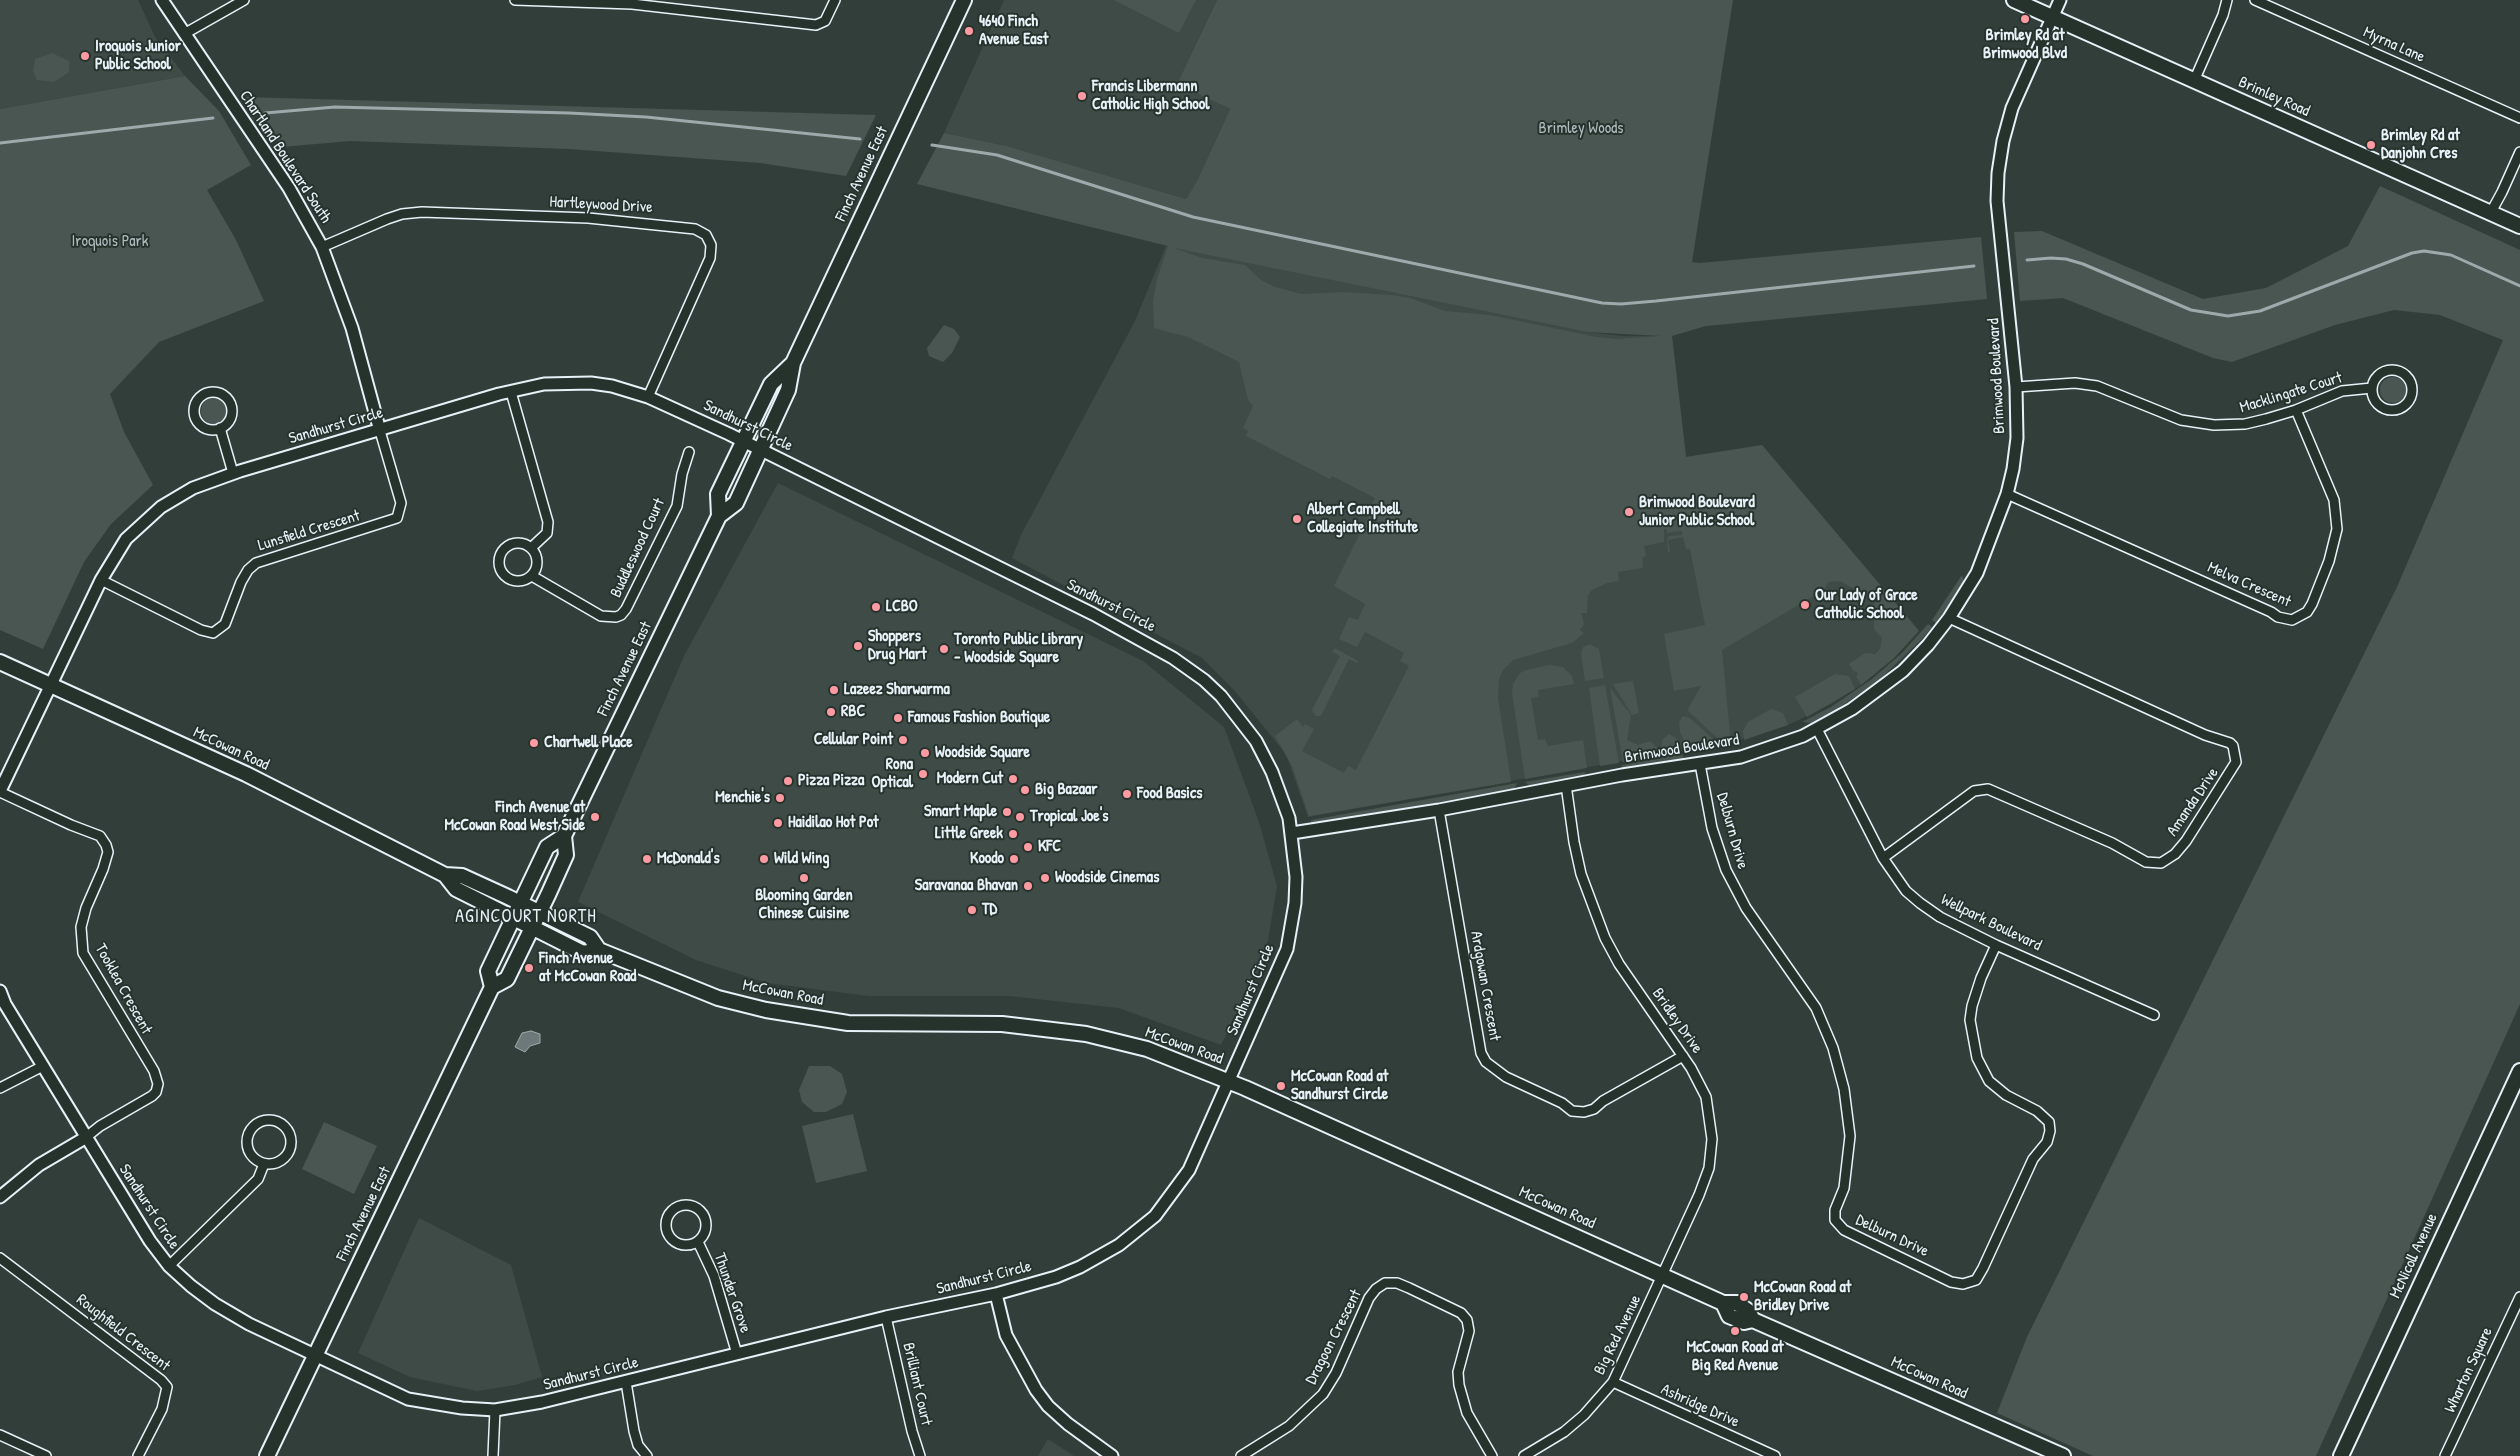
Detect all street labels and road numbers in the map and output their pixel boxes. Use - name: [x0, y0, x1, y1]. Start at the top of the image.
- street label: Myrna Lane: [2360, 23, 2428, 67]
- street label: Brimley Road: [2235, 73, 2313, 121]
- street label: Chartland Boulevard South: [235, 87, 335, 227]
- street label: Finch Avenue East: [832, 123, 892, 225]
- street label: Hartleywood Drive: [549, 193, 653, 217]
- street label: Brimwood Boulevard: [1984, 318, 2010, 434]
- street label: Macklingate Court: [2238, 368, 2344, 418]
- street label: Sandhurst Circle: [700, 396, 796, 456]
- street label: Sandhurst Circle: [287, 403, 385, 449]
- street label: Buddleswood Court: [607, 495, 669, 601]
- street label: Lunsfield Crescent: [256, 506, 362, 556]
- street label: Melva Crescent: [2204, 558, 2294, 612]
- street label: Sandhurst Circle: [1063, 575, 1159, 637]
- street label: Finch Avenue East: [594, 619, 656, 719]
- street label: McCowan Road: [190, 723, 272, 775]
- street label: Brimwood Boulevard: [1623, 730, 1741, 768]
- street label: Amanda Drive: [2163, 764, 2223, 840]
- street label: Delburn Drive: [1712, 791, 1752, 871]
- street label: Wellpark Boulevard: [1938, 890, 2044, 956]
- street label: Ardgowan Crescent: [1466, 930, 1504, 1042]
- street label: Tooklea Crescent: [90, 940, 156, 1038]
- street label: Sandhurst Circle: [1223, 942, 1279, 1038]
- street label: McCowan Road: [741, 976, 825, 1010]
- street label: Bridley Drive: [1648, 985, 1706, 1057]
- street label: McCowan Road: [1142, 1023, 1226, 1069]
- street label: Sandhurst Circle: [115, 1161, 183, 1253]
- street label: Finch Avenue East: [333, 1164, 395, 1264]
- street label: McCowan Road: [1516, 1183, 1598, 1233]
- street label: McNicoll Avenue: [2386, 1210, 2442, 1302]
- street label: Delburn Drive: [1852, 1211, 1932, 1261]
- street label: Thunder Grove: [709, 1250, 755, 1336]
- street label: Sandhurst Circle: [935, 1257, 1033, 1299]
- street label: Dragoon Crescent: [1302, 1286, 1366, 1388]
- street label: Roughfield Crescent: [72, 1290, 174, 1376]
- street label: Big Red Avenue: [1590, 1292, 1646, 1378]
- street label: Wharton Square: [2441, 1324, 2497, 1416]
- street label: Brilliant Court: [898, 1341, 936, 1427]
- street label: Sandhurst Circle: [542, 1353, 640, 1395]
- street label: McCowan Road: [1888, 1353, 1970, 1403]
- street label: Ashridge Drive: [1658, 1380, 1742, 1432]

